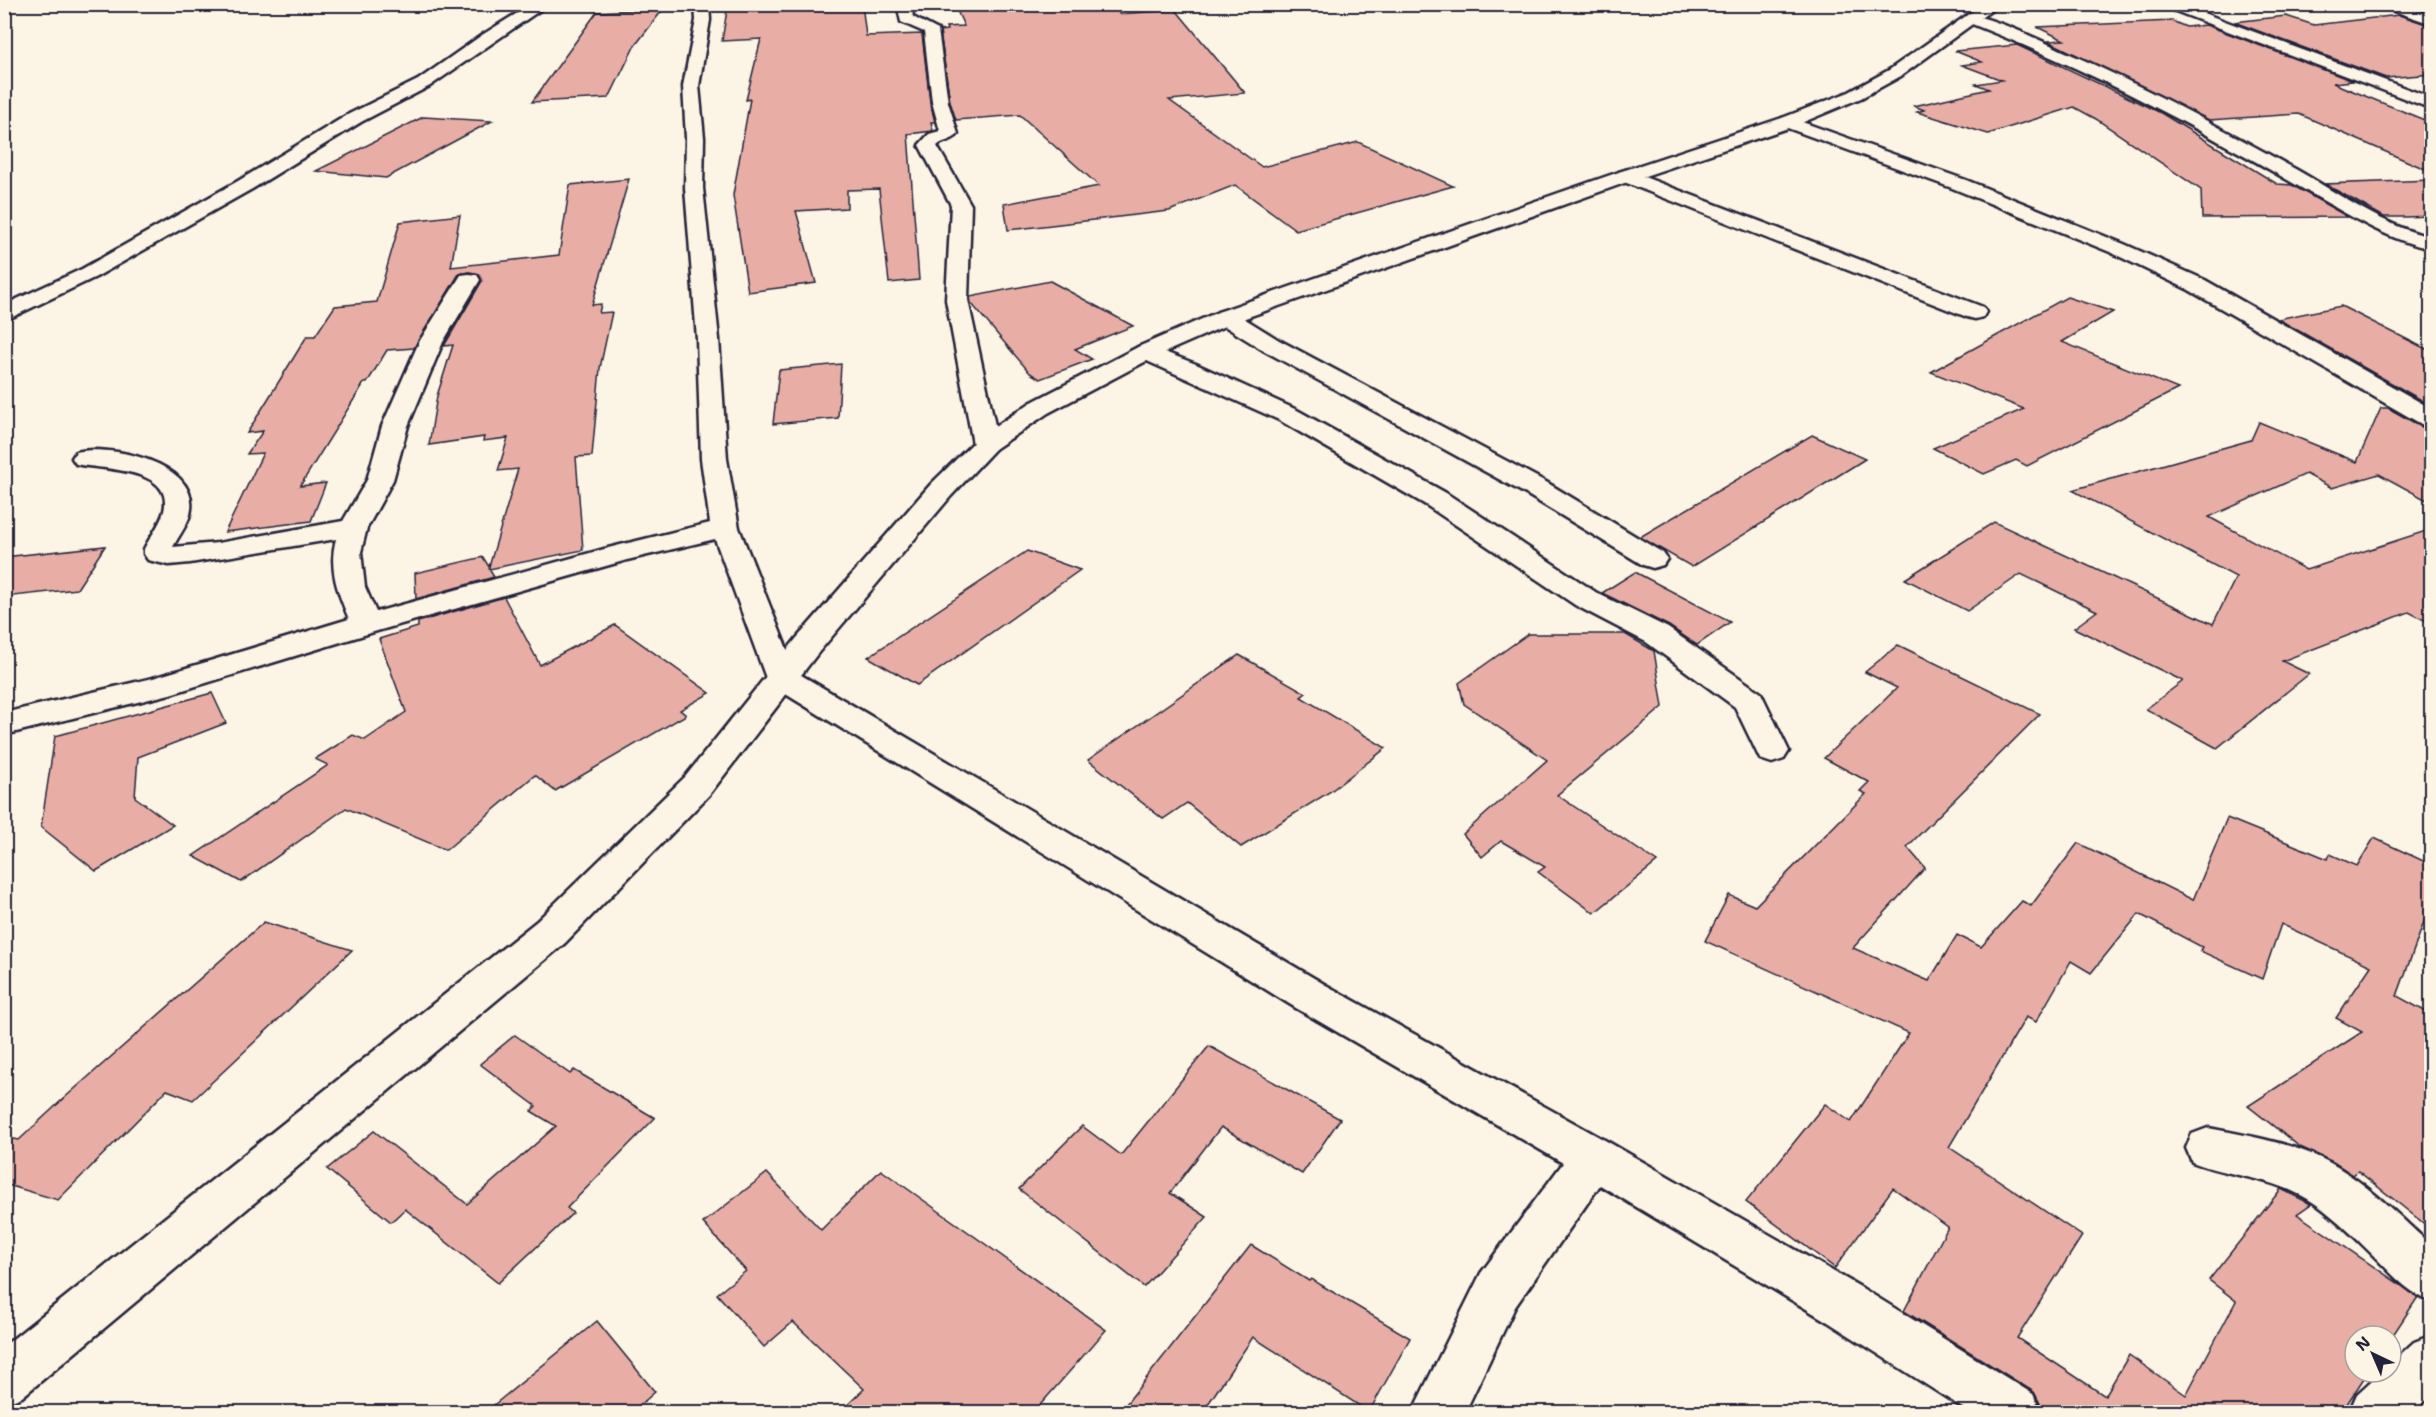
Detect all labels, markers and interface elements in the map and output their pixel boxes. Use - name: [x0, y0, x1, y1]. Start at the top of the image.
- north arrow: [2343, 1324, 2403, 1384]
- text: N: [2351, 1332, 2375, 1356]

